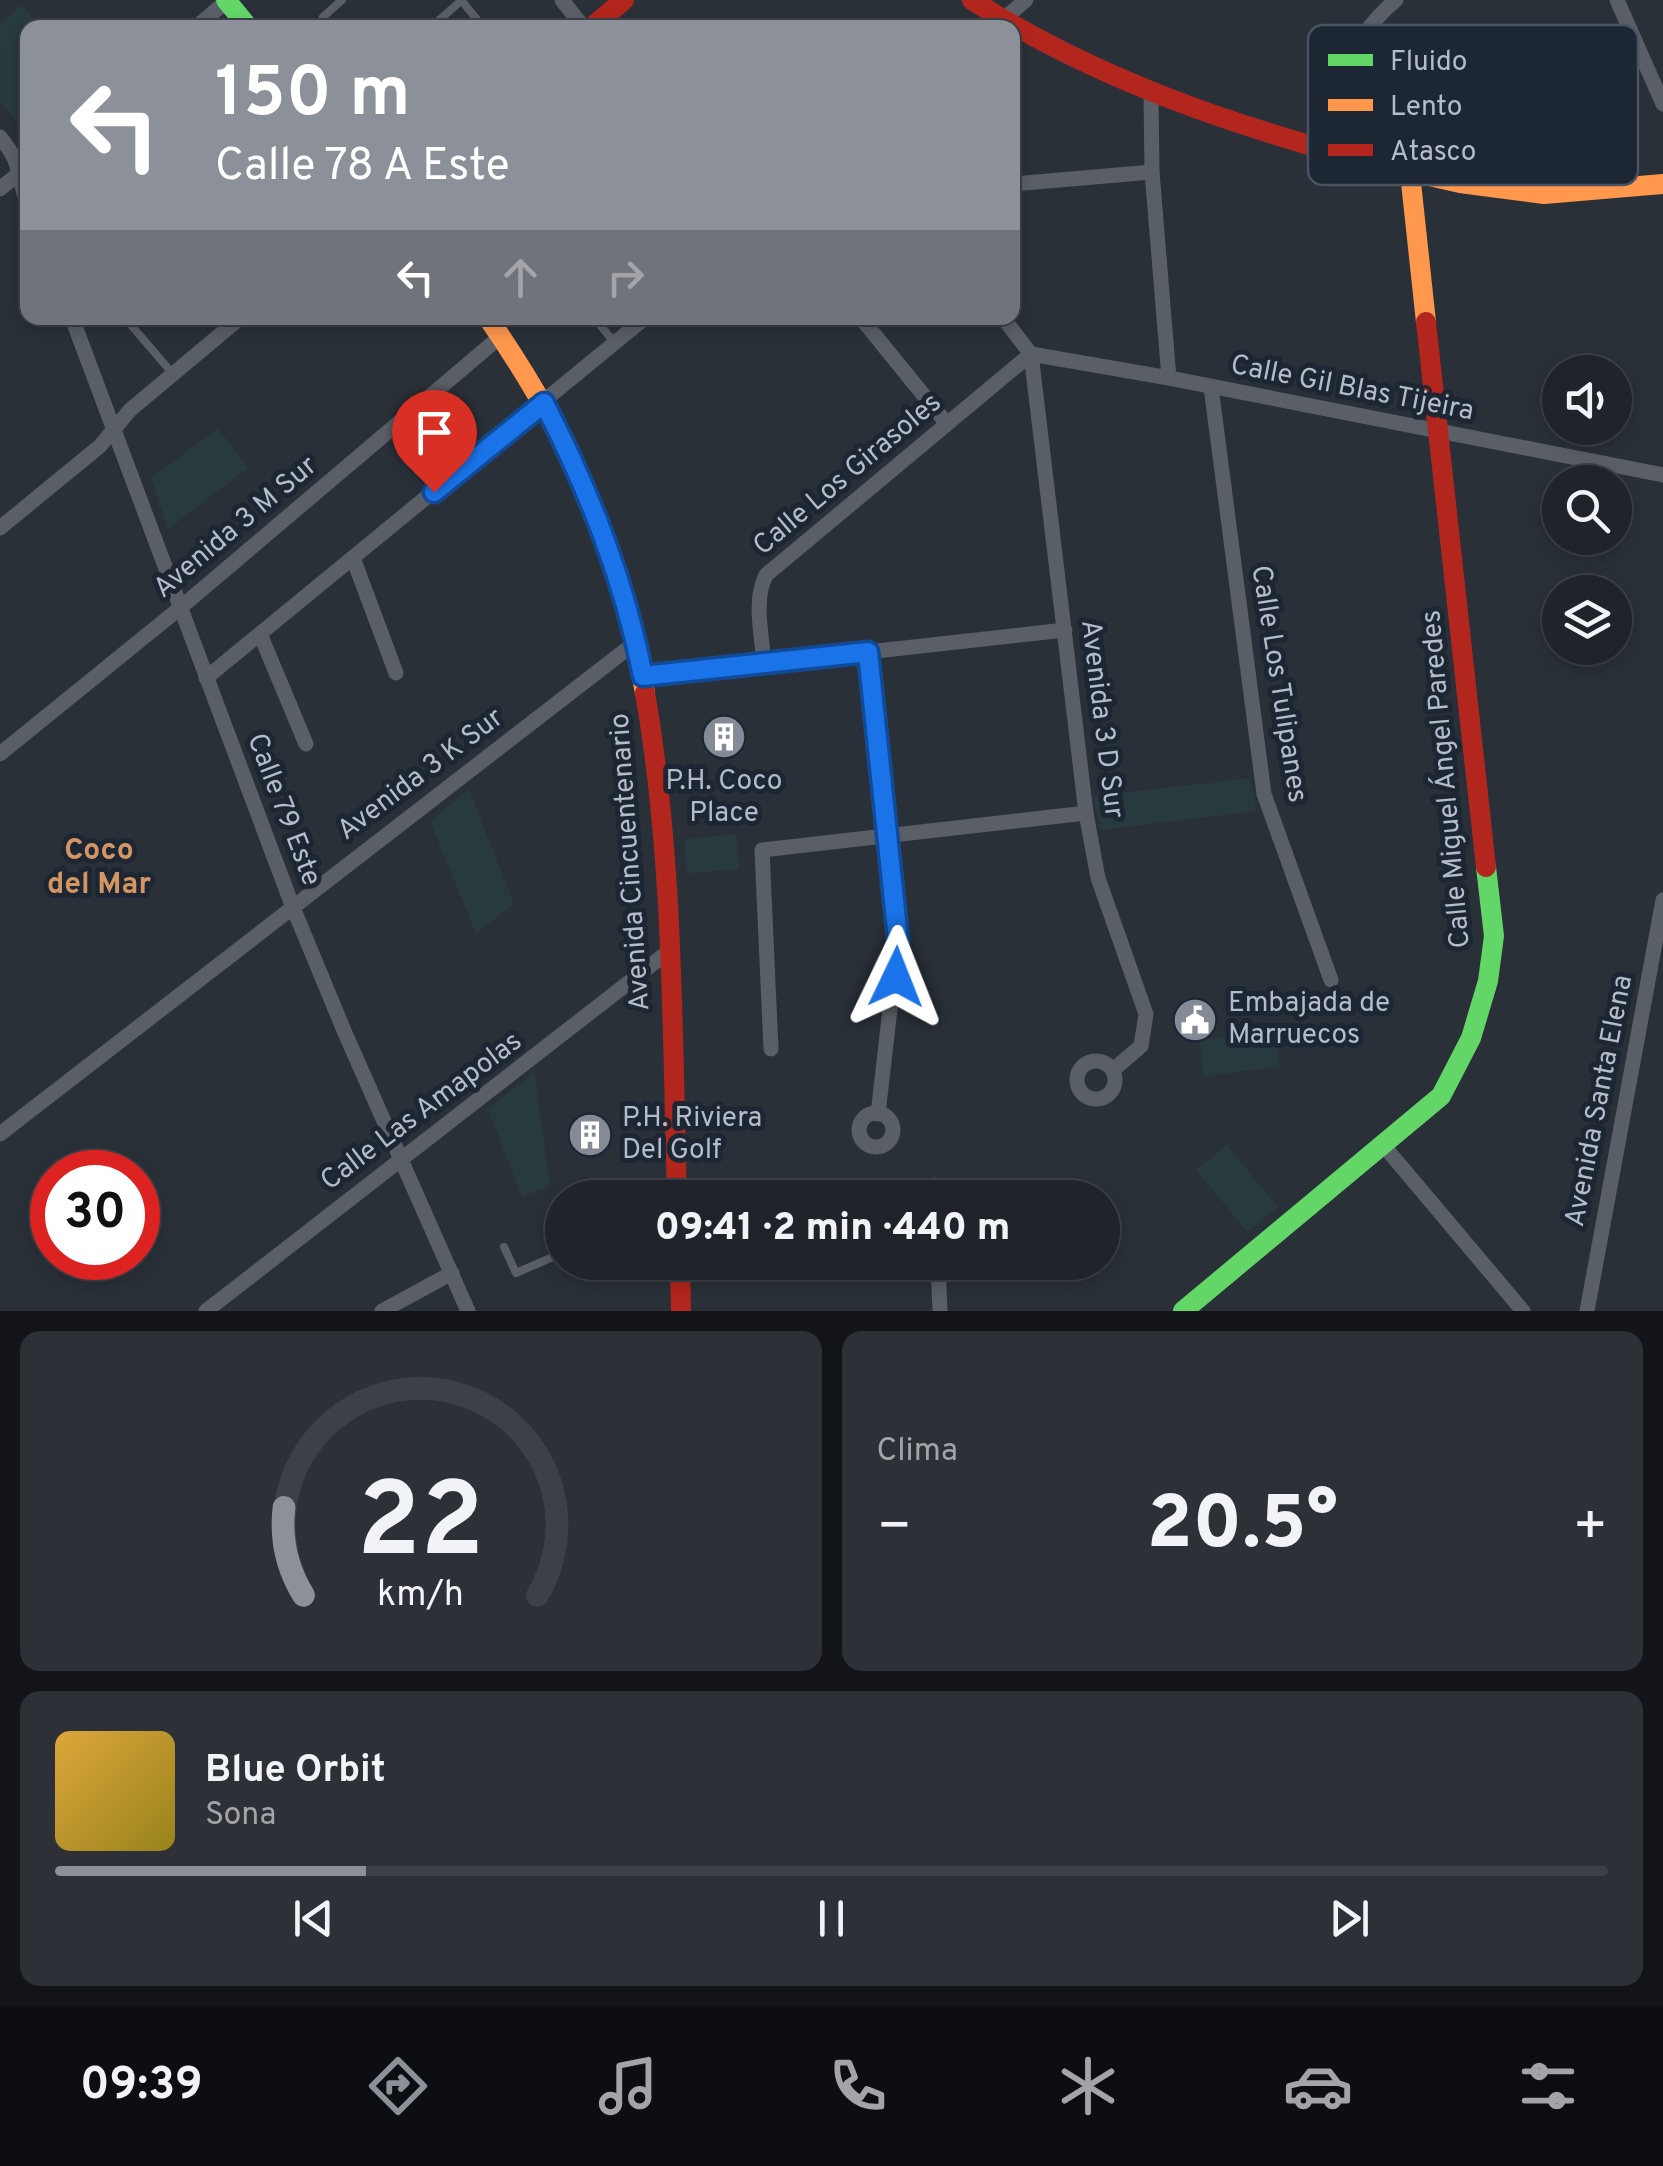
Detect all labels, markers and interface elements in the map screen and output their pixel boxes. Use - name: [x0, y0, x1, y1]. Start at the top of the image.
- legend: [1308, 25, 1638, 185]
- text: Fluido: [1390, 45, 1467, 81]
- text: 150 m: [215, 52, 410, 141]
- icon: left: [50, 60, 180, 190]
- text: Lento: [1390, 90, 1462, 126]
- text: Atasco: [1390, 135, 1476, 171]
- text: Calle 78 A Este: [215, 139, 510, 196]
- icon: left: [388, 250, 443, 305]
- icon: ahead: [493, 250, 548, 305]
- icon: right: [598, 250, 653, 305]
- street label: Calle Gil Blas Tijeira: [1227, 348, 1477, 430]
- map controls: [1542, 355, 1632, 665]
- button: sound: [1542, 355, 1632, 445]
- street label: Calle Los Girasoles: [746, 386, 950, 564]
- pin: [392, 390, 477, 493]
- icon: arrive: [407, 405, 462, 460]
- street label: Avenida 3 M Sur: [147, 449, 325, 607]
- button: search: [1542, 465, 1632, 555]
- street label: Calle Los Tulipanes: [1241, 563, 1315, 805]
- button: layers: [1542, 575, 1632, 665]
- street label: Calle Miguel Ángel Paredes: [1412, 608, 1480, 950]
- street label: Avenida 3 D Sur: [1071, 618, 1131, 820]
- street label: Avenida 3 K Sur: [331, 701, 511, 849]
- street label: Avenida Cincuentenario: [603, 712, 659, 1012]
- building icon: P.H. Coco Place: [701, 714, 747, 760]
- street label: Calle 79 Este: [237, 729, 329, 891]
- place label: P.H. Coco Place: [666, 764, 782, 832]
- district label: Coco del Mar: [47, 833, 151, 904]
- position arrow: [844, 925, 948, 1029]
- street label: Avenida Santa Elena: [1558, 972, 1642, 1230]
- place label: Embajada de Marruecos: [1228, 986, 1390, 1054]
- public building icon: Embajada de Marruecos: [1172, 997, 1218, 1043]
- street label: Calle Las Amapolas: [314, 1024, 530, 1200]
- place label: P.H. Riviera Del Golf: [622, 1101, 762, 1169]
- building icon: P.H. Riviera Del Golf: [567, 1112, 613, 1158]
- speed limit sign: 30: [30, 1150, 160, 1280]
- text: 09:41 · 2 min · 440 m: [655, 1205, 1010, 1254]
- text: Clima: [877, 1432, 958, 1472]
- text: 22: [357, 1461, 484, 1593]
- text: 20.5°: [1147, 1480, 1338, 1575]
- text: −: [877, 1494, 912, 1564]
- text: +: [1573, 1494, 1608, 1564]
- text: km/h: [377, 1573, 464, 1619]
- text: Blue Orbit: [205, 1747, 386, 1796]
- text: Sona: [205, 1796, 276, 1836]
- icon: previous: [286, 1891, 341, 1946]
- icon: pause: [804, 1891, 859, 1946]
- icon: next: [1322, 1891, 1377, 1946]
- icon: directions: [363, 2051, 433, 2121]
- icon: music: [593, 2051, 663, 2121]
- icon: phone: [823, 2051, 893, 2121]
- icon: climate: [1053, 2051, 1123, 2121]
- icon: car: [1283, 2051, 1353, 2121]
- icon: filters: [1513, 2051, 1583, 2121]
- text: 09:39: [80, 2058, 203, 2115]

